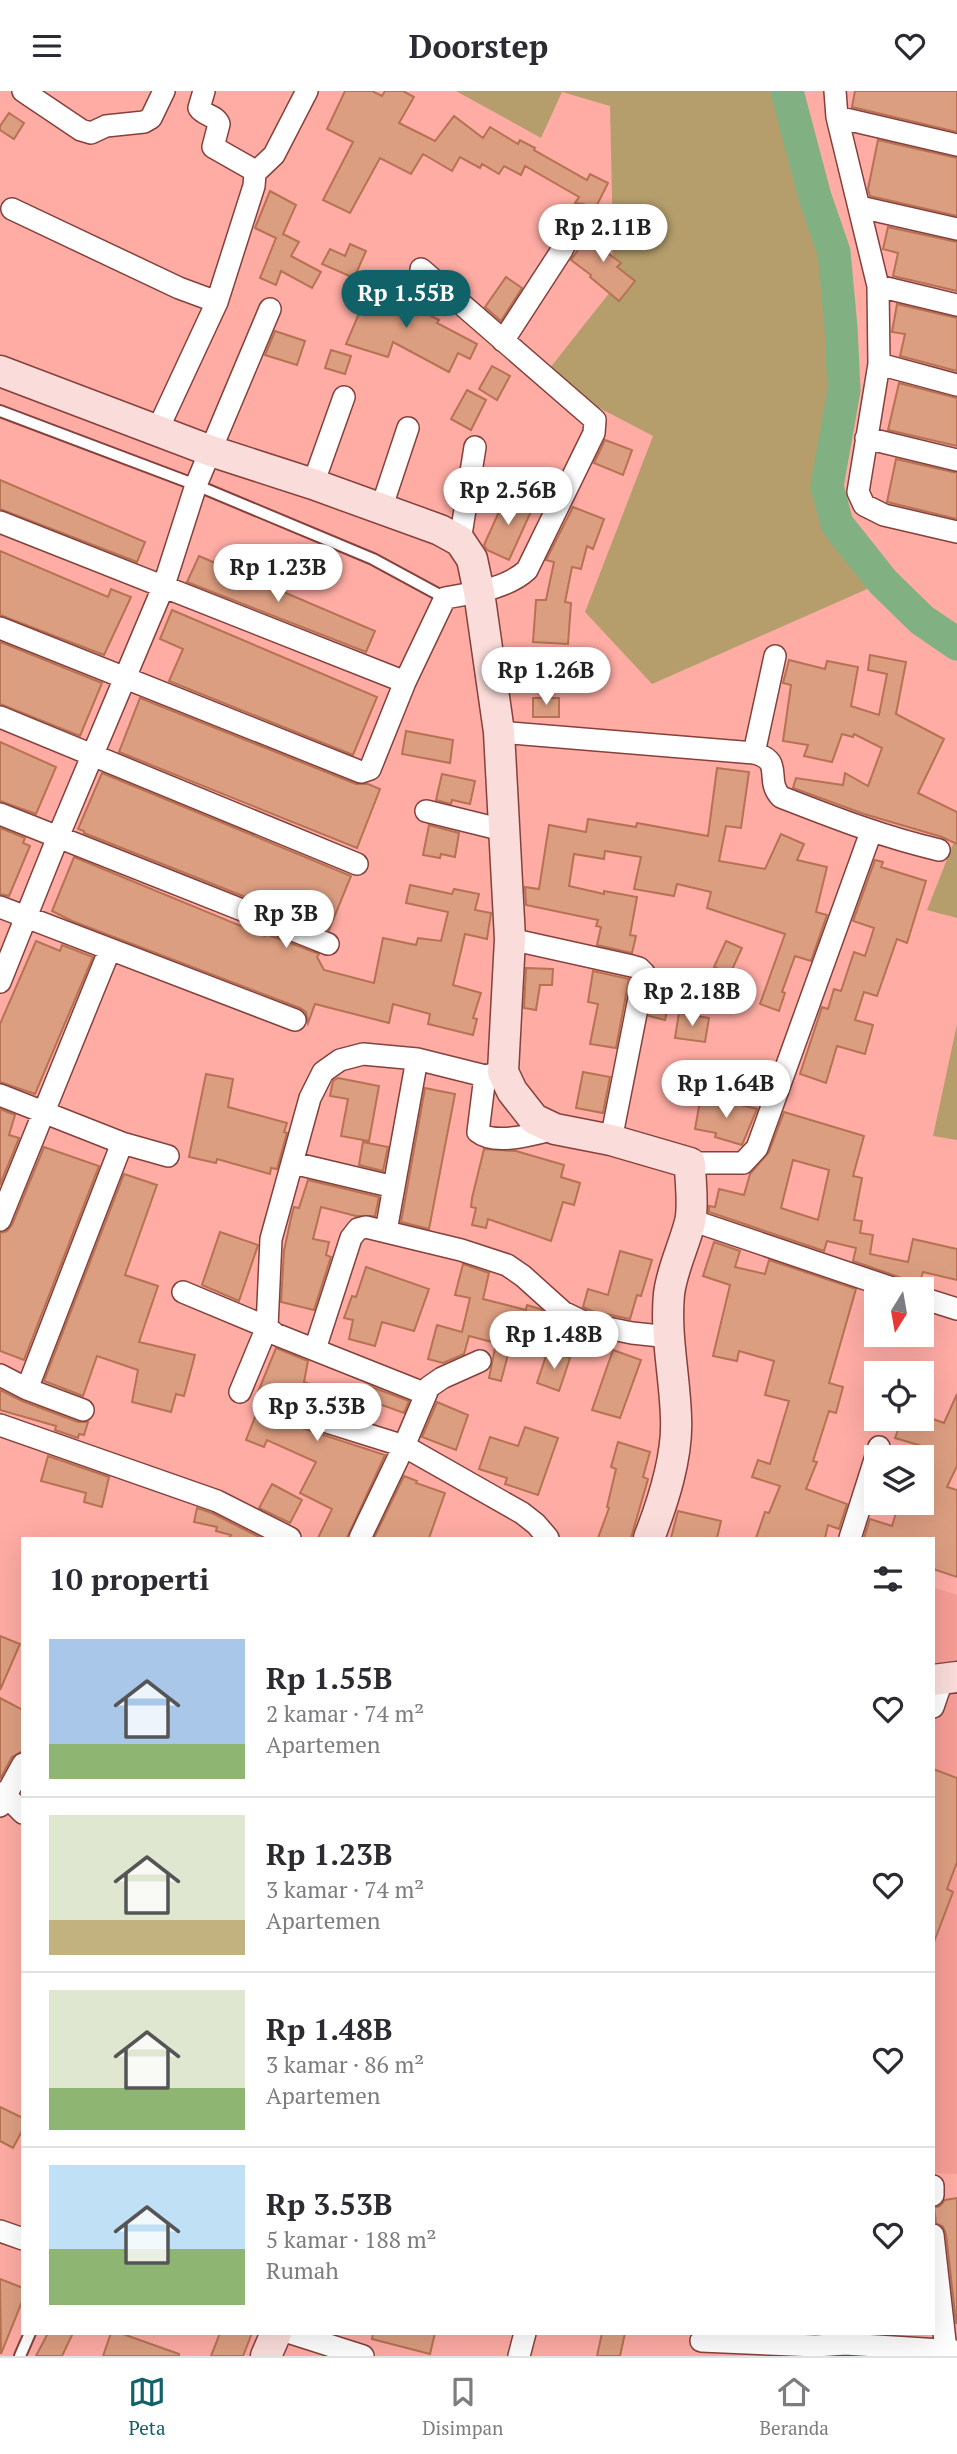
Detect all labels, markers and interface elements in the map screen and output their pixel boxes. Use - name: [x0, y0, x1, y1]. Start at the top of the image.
- text: Doorstep: [409, 25, 548, 67]
- icon: menu: [28, 27, 66, 65]
- icon: heart: [891, 27, 929, 65]
- pin: Rp 2.11B: [531, 205, 675, 264]
- text: Rp 2.11B: [555, 211, 651, 242]
- pin: Rp 1.55B: [334, 271, 478, 330]
- text: Rp 1.55B: [358, 277, 454, 308]
- pin: Rp 2.56B: [436, 467, 580, 527]
- text: Rp 2.56B: [460, 474, 556, 505]
- pin: Rp 1.23B: [206, 545, 350, 604]
- text: Rp 1.23B: [230, 551, 326, 582]
- pin: Rp 1.26B: [474, 647, 618, 707]
- text: Rp 1.26B: [498, 654, 594, 685]
- pin: Rp 3B: [237, 891, 335, 950]
- text: Rp 3B: [254, 897, 318, 928]
- pin: Rp 2.18B: [620, 969, 764, 1028]
- text: Rp 2.18B: [644, 975, 740, 1006]
- pin: Rp 1.64B: [654, 1061, 798, 1120]
- text: Rp 1.64B: [678, 1067, 774, 1098]
- north arrow: [864, 1277, 934, 1347]
- map controls: [864, 1277, 934, 1515]
- pin: Rp 1.48B: [482, 1311, 626, 1371]
- text: Rp 1.48B: [506, 1318, 602, 1349]
- button: locate: [864, 1361, 934, 1431]
- pin: Rp 3.53B: [245, 1383, 389, 1443]
- text: Rp 3.53B: [269, 1390, 365, 1421]
- button: layers: [864, 1445, 934, 1515]
- text: 10 properti: [49, 1559, 209, 1599]
- icon: filters: [869, 1560, 907, 1598]
- text: Rp 1.55B: [266, 1658, 392, 1698]
- icon: home: [105, 1667, 189, 1751]
- icon: heart: [869, 1690, 907, 1728]
- text: 2 kamar · 74 m²: [266, 1698, 424, 1729]
- text: Apartemen: [266, 1729, 380, 1760]
- text: Rp 1.23B: [266, 1834, 392, 1874]
- icon: home: [105, 1843, 189, 1927]
- icon: heart: [869, 1866, 907, 1904]
- text: 3 kamar · 74 m²: [266, 1874, 424, 1905]
- text: Apartemen: [266, 1905, 380, 1936]
- text: Rp 1.48B: [266, 2009, 392, 2049]
- icon: home: [105, 2018, 189, 2102]
- icon: heart: [869, 2041, 907, 2079]
- text: 3 kamar · 86 m²: [266, 2049, 424, 2080]
- text: Apartemen: [266, 2080, 380, 2111]
- text: Rp 3.53B: [266, 2184, 392, 2224]
- icon: home: [105, 2193, 189, 2277]
- icon: heart: [869, 2216, 907, 2254]
- text: 5 kamar · 188 m²: [266, 2224, 436, 2255]
- text: Rumah: [266, 2255, 339, 2286]
- tab: Peta: [128, 2373, 166, 2440]
- tab: Disimpan: [422, 2373, 503, 2440]
- tab: Beranda: [759, 2373, 829, 2440]

